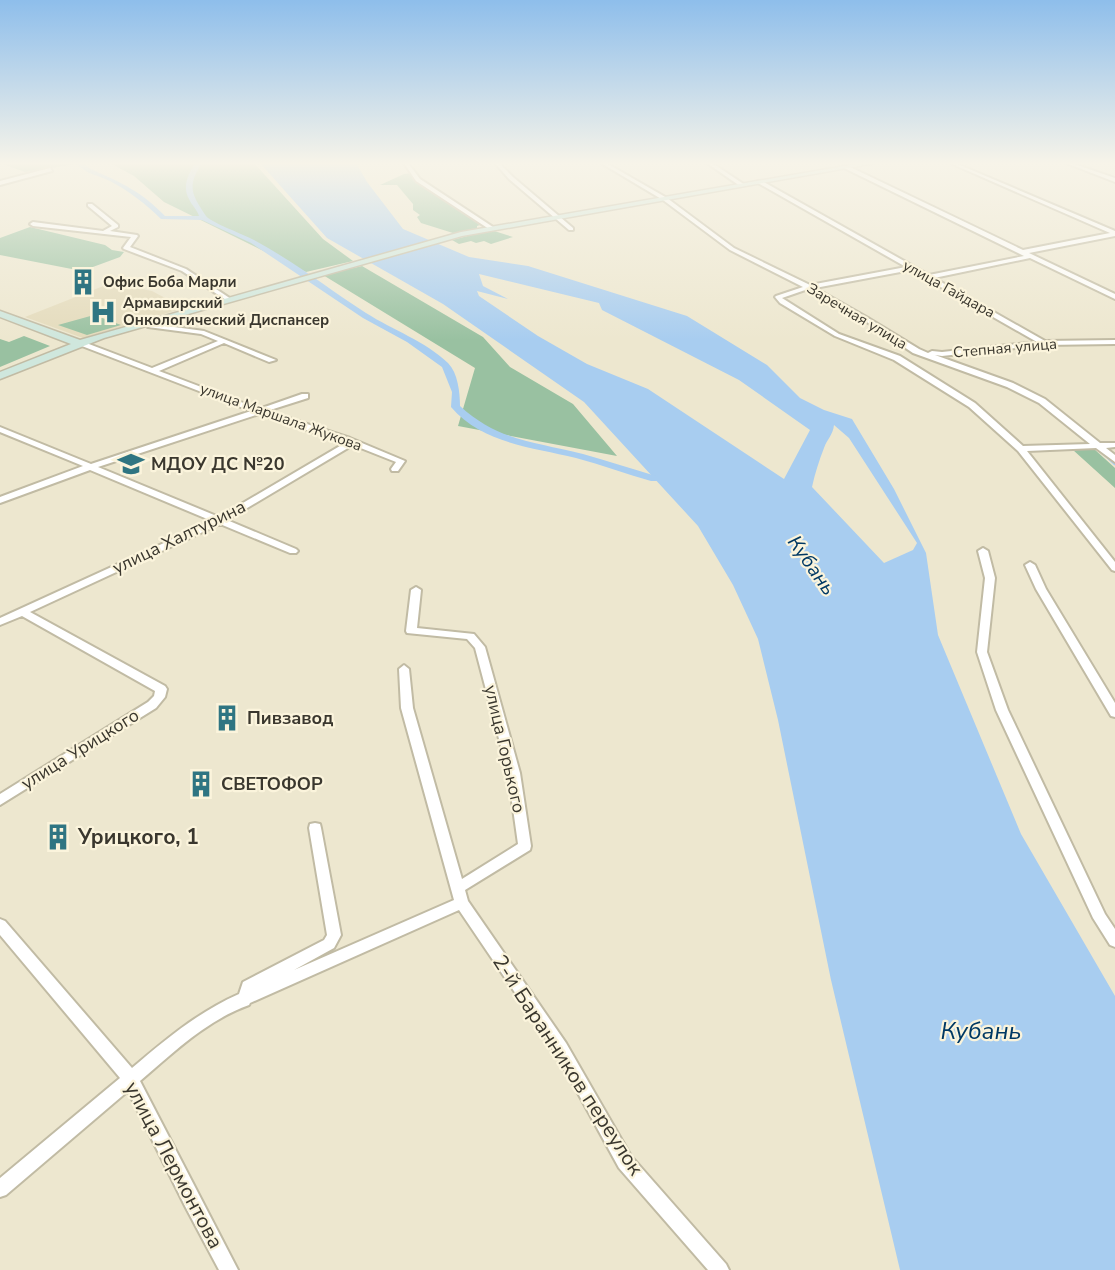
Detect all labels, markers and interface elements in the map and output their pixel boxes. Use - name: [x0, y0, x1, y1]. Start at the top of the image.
- street label: улица Гайдара: [899, 255, 999, 323]
- building icon: Офис Боба Марли: [68, 267, 98, 297]
- place label: Офис Боба Марли: [103, 272, 237, 292]
- street label: Заречная улица: [803, 278, 911, 354]
- place label: Армавирский Онкологический Диспансер: [123, 293, 329, 330]
- hospital icon: Армавирский Онкологический Диспансер: [88, 297, 118, 327]
- street label: Степная улица: [952, 333, 1058, 363]
- street label: улица Маршала Жукова: [197, 378, 365, 456]
- school or university icon: МДОУ ДС №20: [116, 449, 146, 479]
- place label: МДОУ ДС №20: [151, 452, 285, 476]
- street label: улица Халтурина: [108, 494, 250, 580]
- water label: Кубань: [781, 530, 842, 601]
- street label: улица Горького: [479, 683, 531, 815]
- street label: улица Урицкого: [16, 703, 144, 795]
- building icon: Пивзавод: [212, 703, 242, 733]
- place label: Пивзавод: [247, 706, 333, 730]
- building icon: СВЕТОФОР: [186, 769, 216, 799]
- place label: СВЕТОФОР: [221, 772, 323, 796]
- building icon: Урицкого, 1: [43, 822, 73, 852]
- place label: Урицкого, 1: [77, 823, 199, 851]
- street label: 2-й Баранников переулок: [486, 949, 650, 1181]
- water label: Кубань: [941, 1015, 1021, 1047]
- street label: улица Лермонтова: [118, 1077, 230, 1253]

